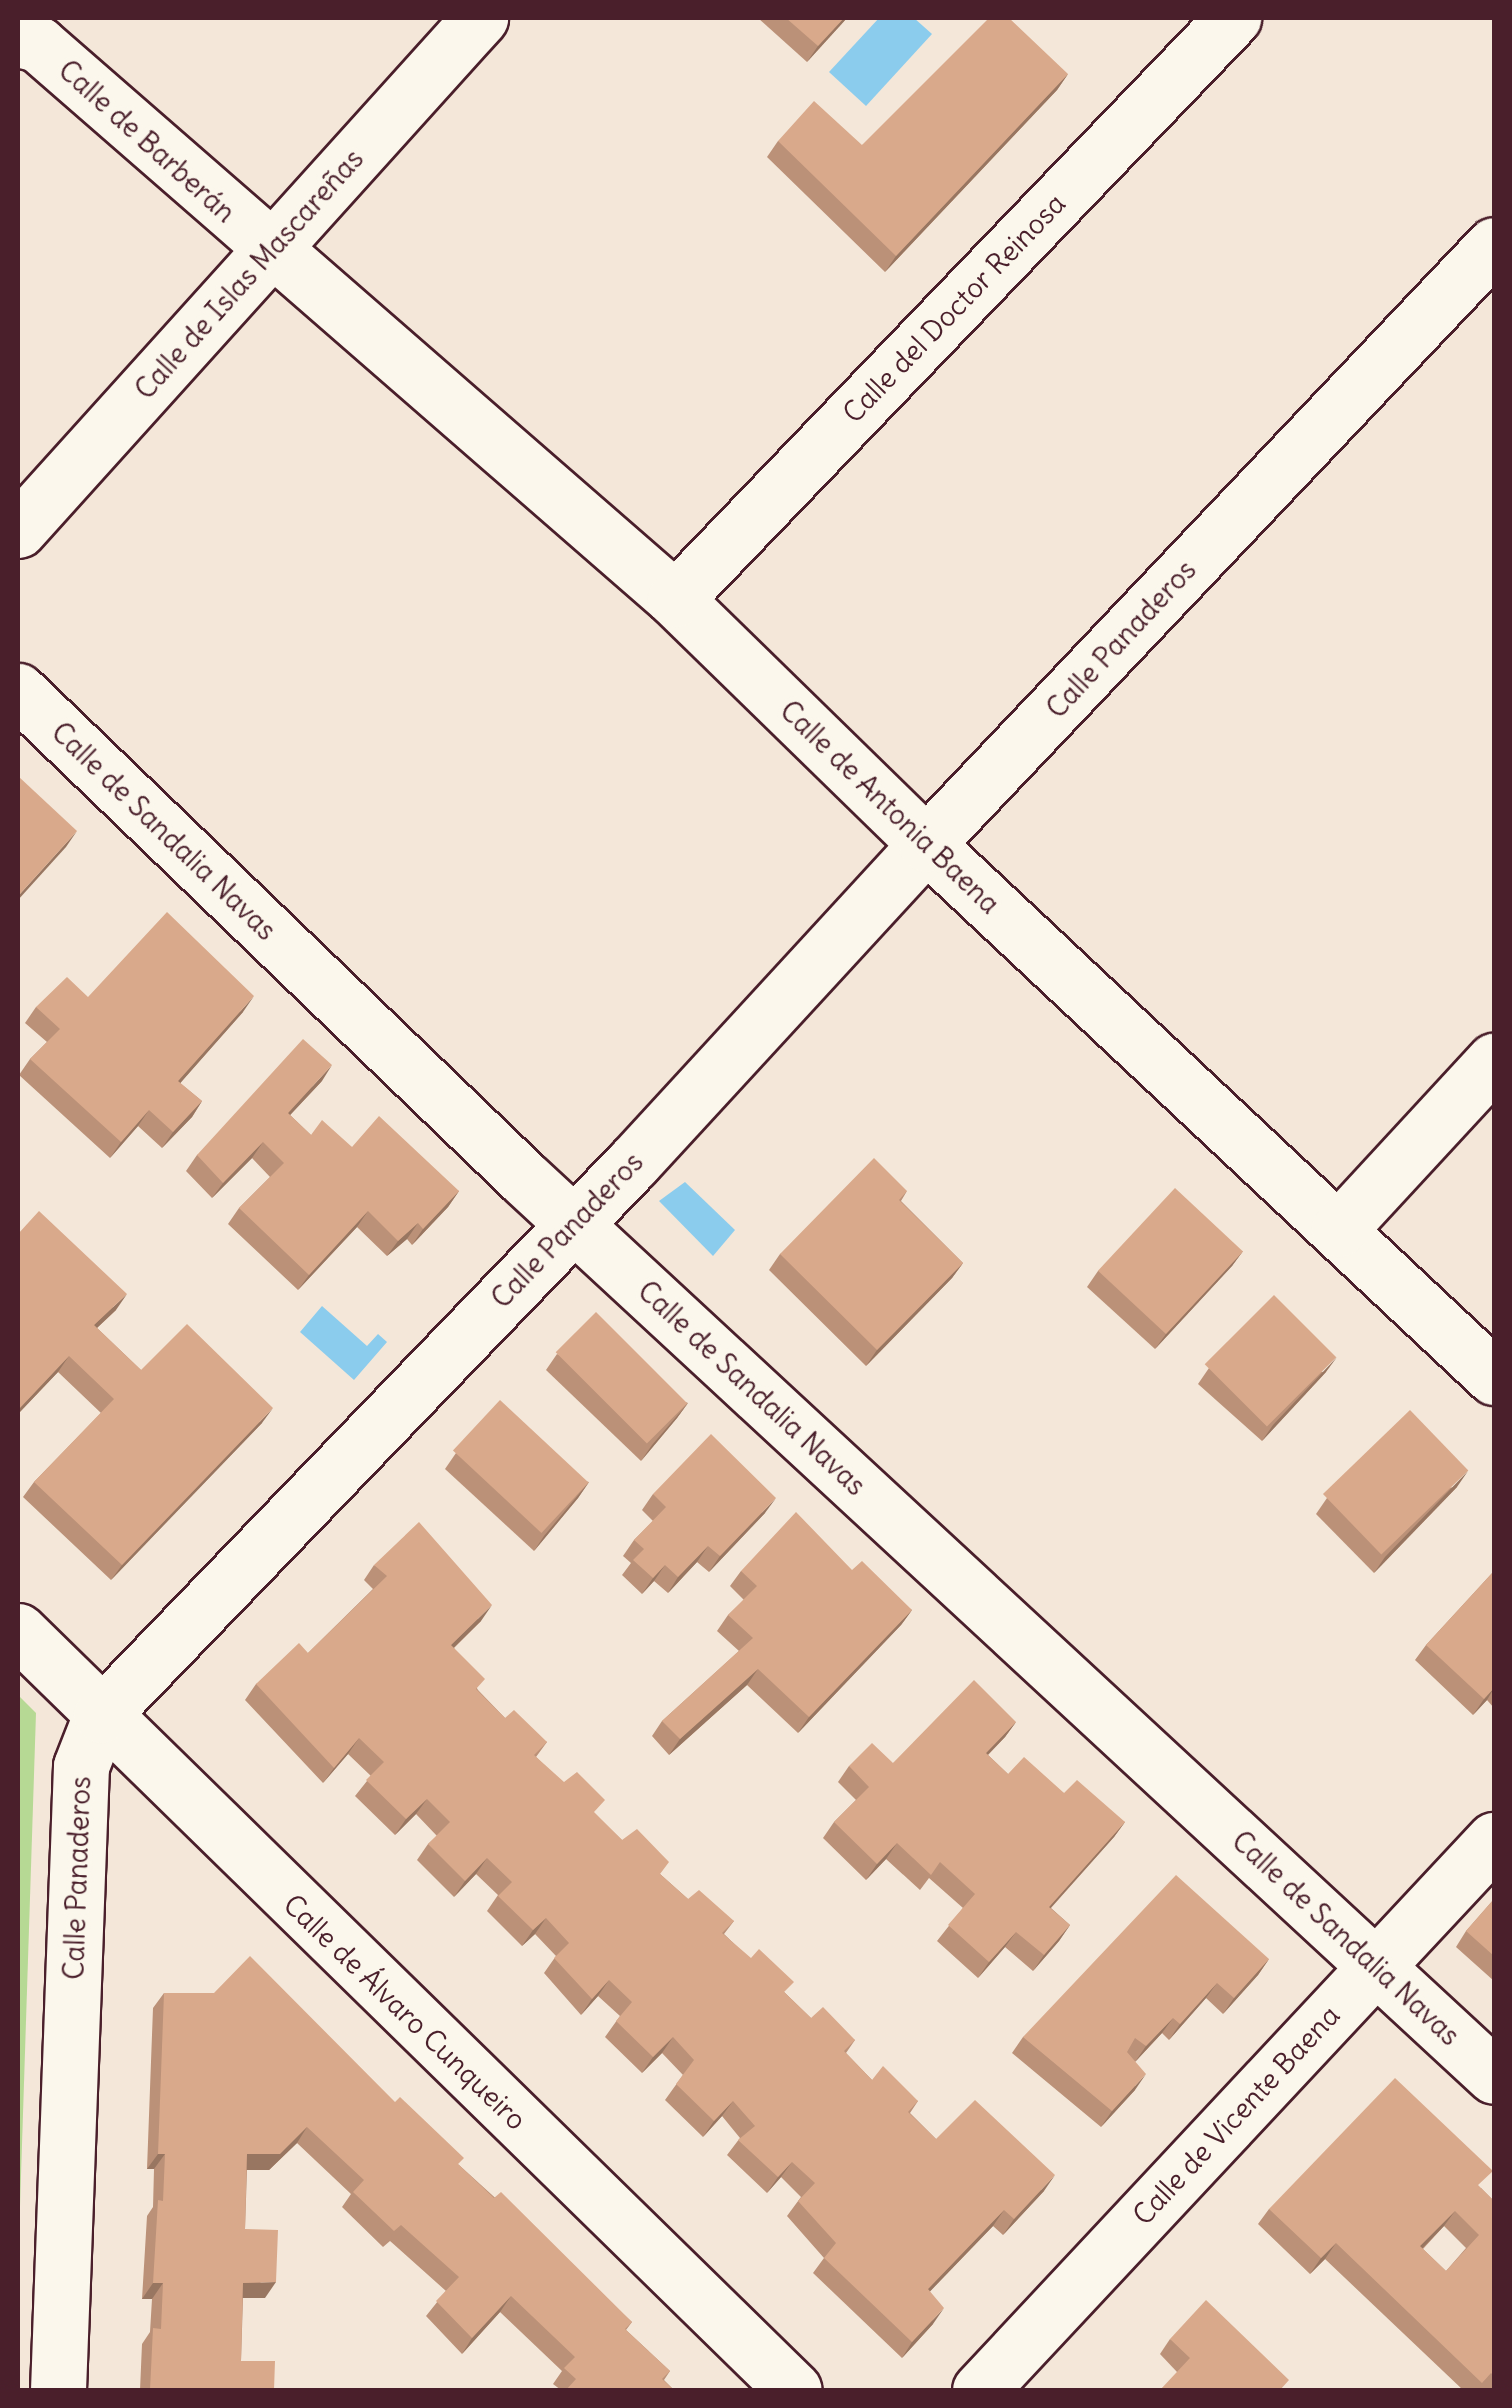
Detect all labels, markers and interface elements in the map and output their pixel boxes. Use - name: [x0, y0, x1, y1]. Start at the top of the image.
- street label: Calle de Barberán: [52, 53, 242, 229]
- street label: Calle de Islas Mascareñas: [128, 142, 370, 406]
- street label: Calle del Doctor Reinosa: [836, 187, 1072, 429]
- street label: Calle Panaderos: [1039, 553, 1203, 725]
- street label: Calle de Antonia Baena: [773, 693, 1007, 921]
- street label: Calle de Sandalia Navas: [45, 715, 283, 947]
- street label: Calle Panaderos: [484, 1145, 650, 1315]
- street label: Calle de Sandalia Navas: [631, 1274, 873, 1502]
- street label: Calle Panaderos: [57, 1776, 97, 1980]
- street label: Calle de Sandalia Navas: [1225, 1824, 1467, 2052]
- street label: Calle de Álvaro Cunqueiro: [277, 1887, 533, 2137]
- street label: Calle de Vicente Baena: [1126, 1998, 1346, 2232]

